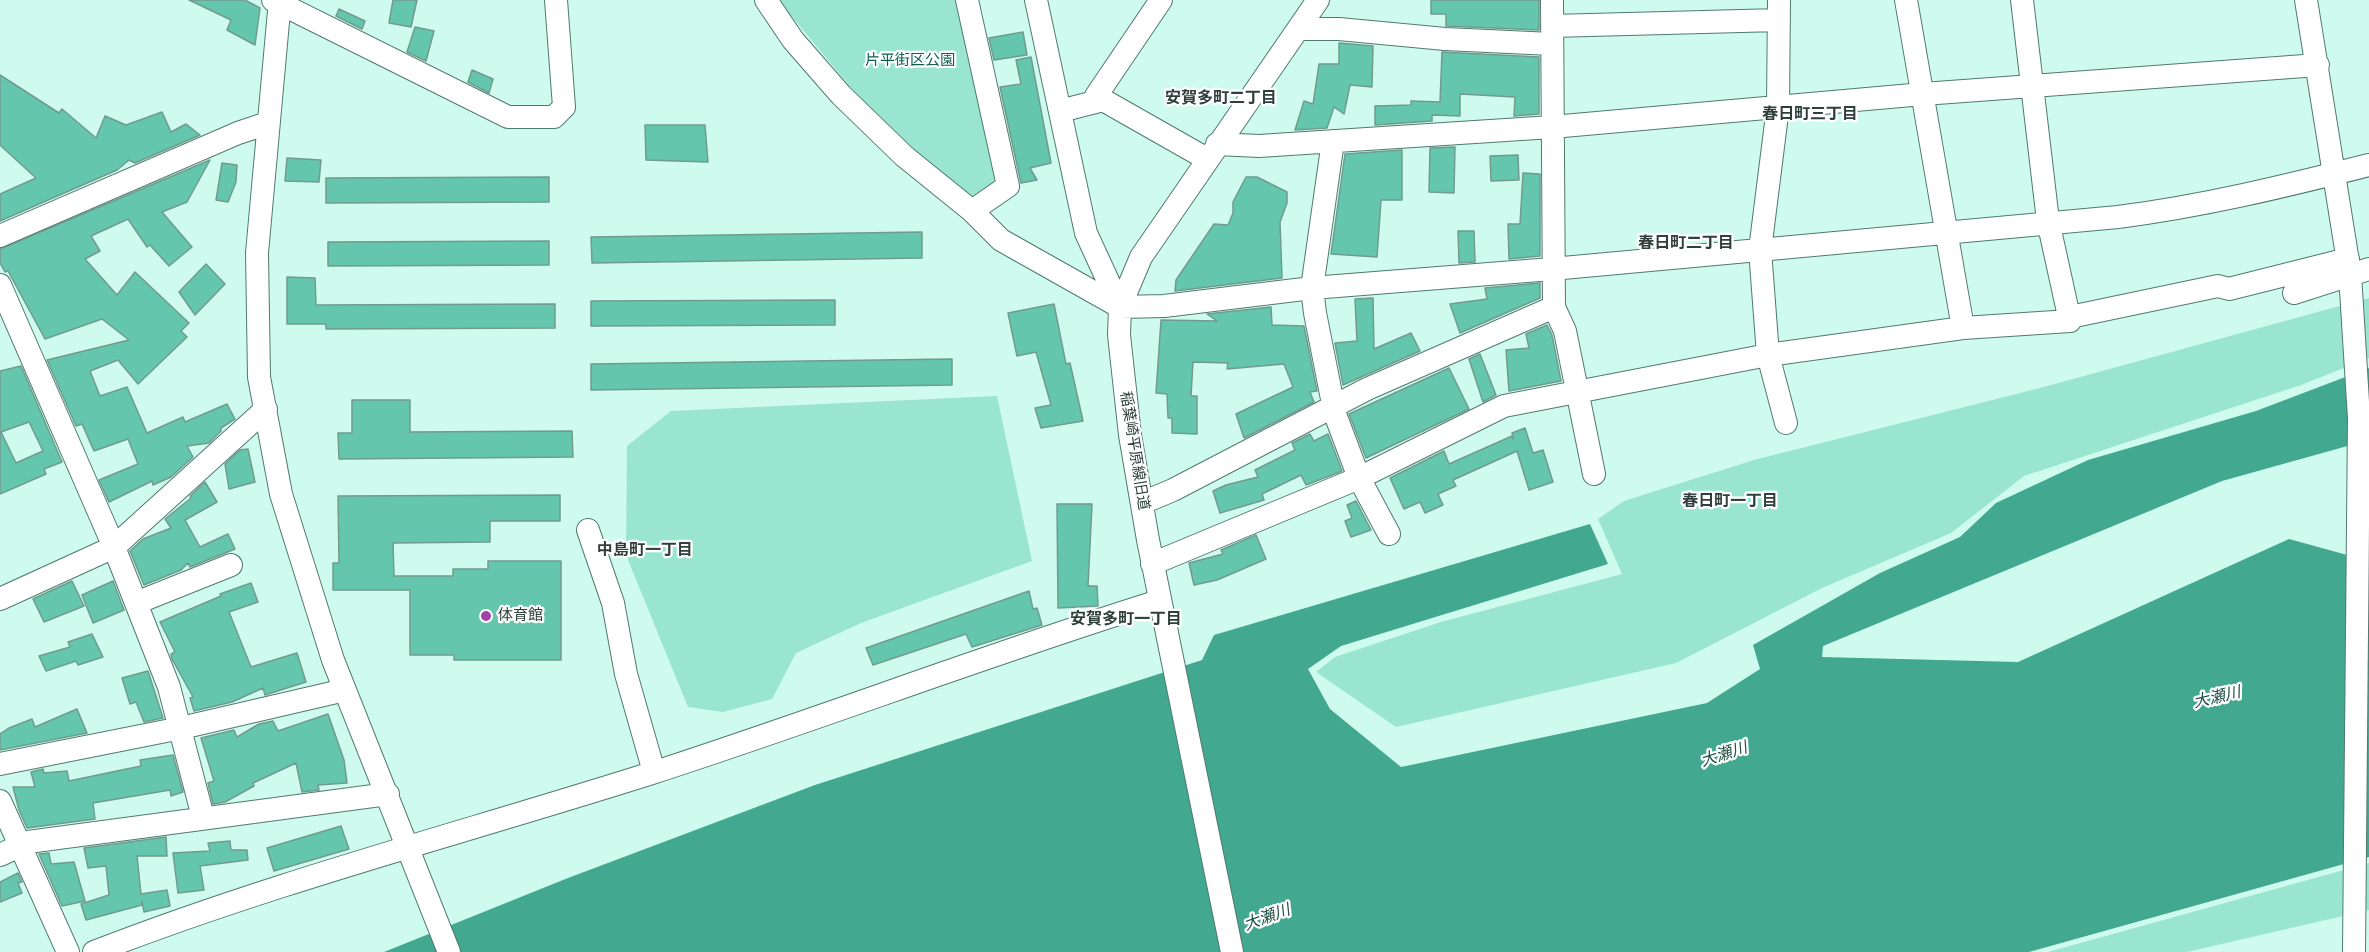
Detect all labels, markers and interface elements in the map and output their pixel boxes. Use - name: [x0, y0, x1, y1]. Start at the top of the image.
- park label: 片平街区公園: [865, 52, 955, 70]
- district label: 安賀多町二丁目: [1165, 89, 1277, 109]
- district label: 春日町三丁目: [1762, 105, 1858, 125]
- district label: 春日町二丁目: [1638, 234, 1734, 254]
- street label: 稲葉崎平原線旧道: [1116, 390, 1152, 512]
- district label: 春日町一丁目: [1682, 492, 1778, 512]
- district label: 中島町一丁目: [597, 541, 693, 561]
- place label: 体育館: [498, 607, 543, 625]
- marker: 体育館: [479, 609, 493, 623]
- district label: 安賀多町一丁目: [1070, 610, 1182, 630]
- water label: 大瀬川: [2191, 683, 2243, 713]
- water label: 大瀬川: [1698, 738, 1750, 772]
- water label: 大瀬川: [1241, 901, 1293, 935]

